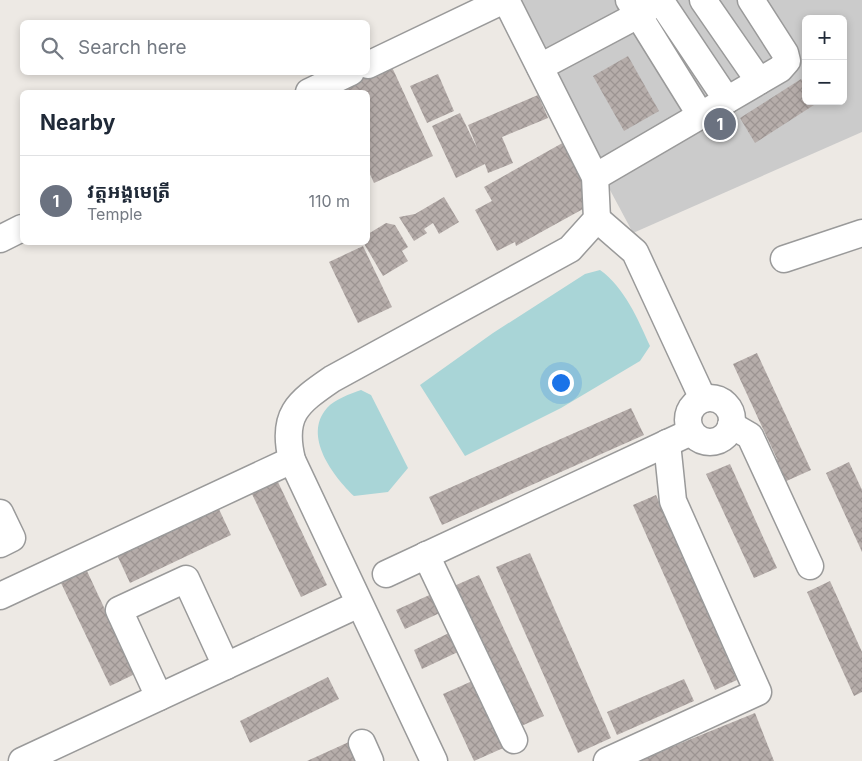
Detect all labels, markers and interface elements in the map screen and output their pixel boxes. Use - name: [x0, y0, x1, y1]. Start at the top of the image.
- map controls: [802, 15, 847, 105]
- button: +: [802, 15, 847, 60]
- search box: [20, 20, 370, 75]
- icon: search: [38, 34, 66, 62]
- text: Search here: [78, 36, 187, 59]
- button: −: [802, 60, 847, 105]
- pin: 1: [704, 105, 736, 143]
- text: Nearby: [40, 110, 115, 135]
- text: វត្តអង្គមេត្រី: [87, 180, 171, 203]
- text: 1: [53, 191, 59, 211]
- text: 110 m: [308, 191, 350, 211]
- text: Temple: [87, 204, 142, 224]
- your location: [548, 370, 574, 396]

